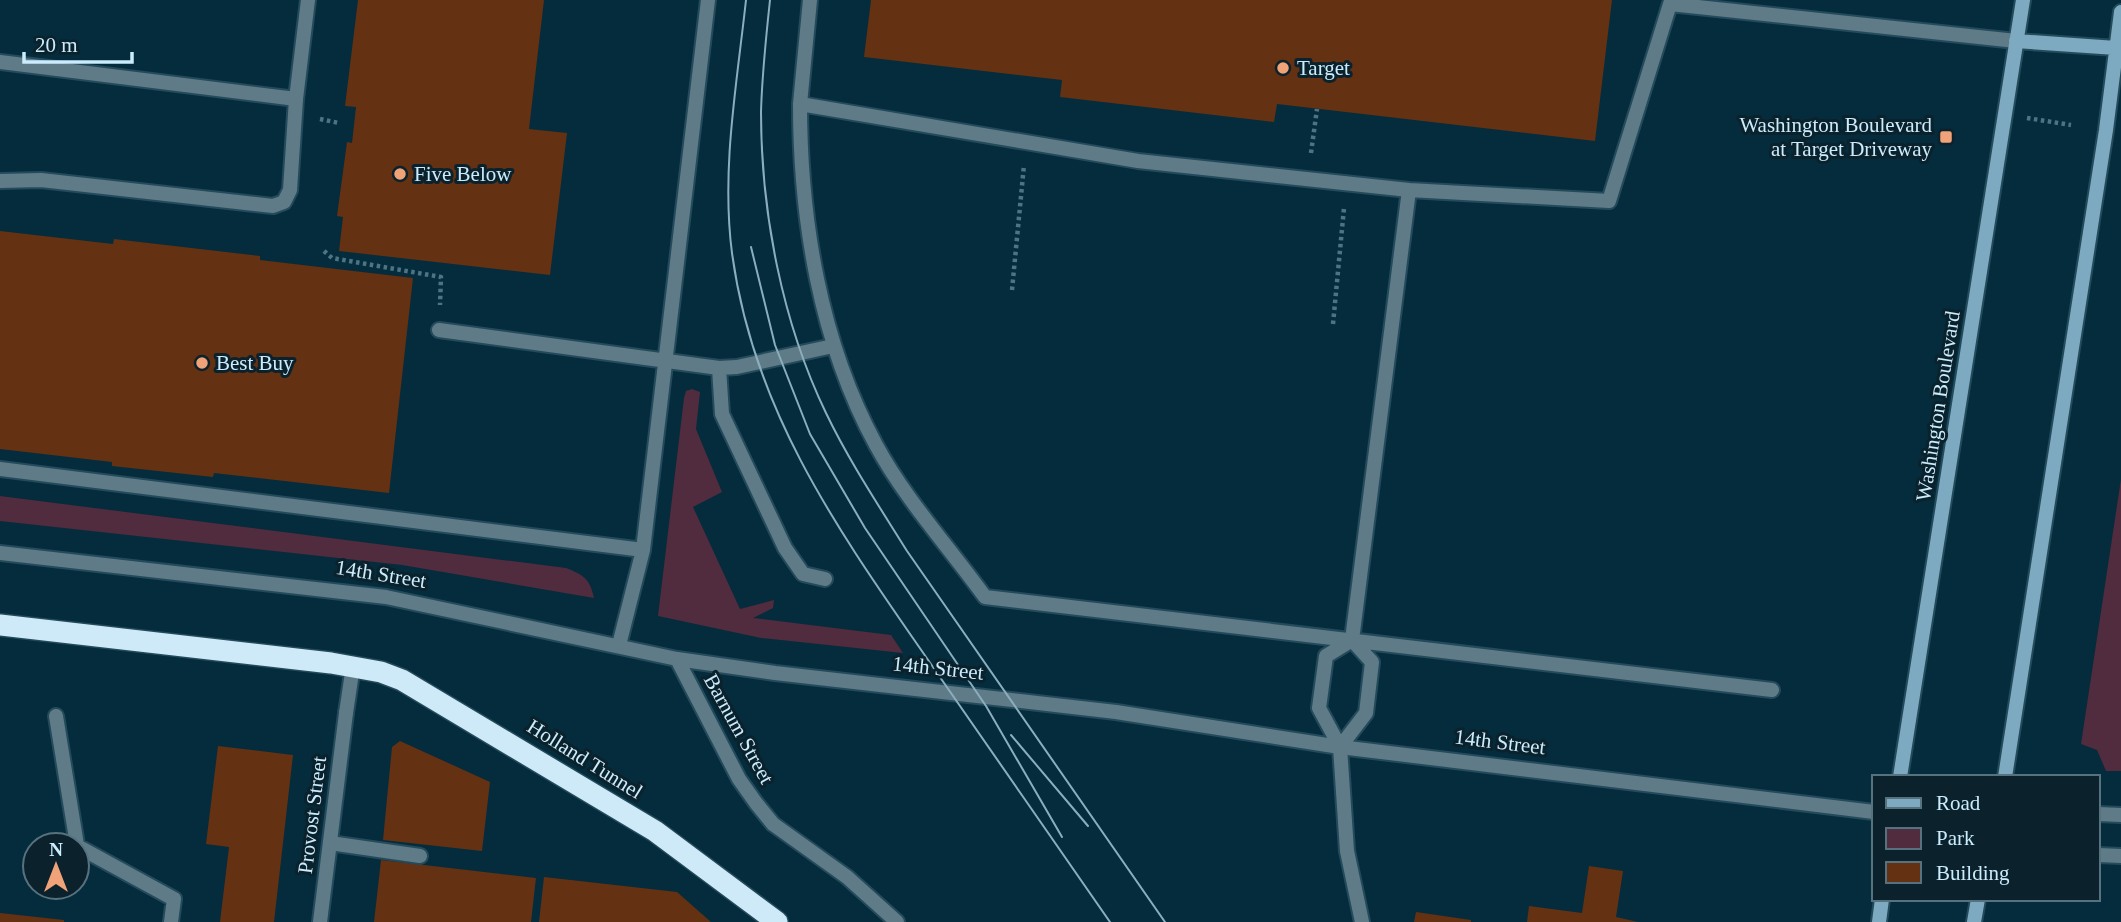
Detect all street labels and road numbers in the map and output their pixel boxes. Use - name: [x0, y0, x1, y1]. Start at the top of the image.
- street label: Washington Boulevard: [1911, 309, 1965, 503]
- street label: 14th Street: [334, 555, 428, 593]
- street label: 14th Street: [891, 651, 985, 685]
- street label: Barnum Street: [699, 670, 779, 788]
- street label: Holland Tunnel: [523, 714, 647, 804]
- street label: 14th Street: [1453, 725, 1547, 760]
- street label: Provost Street: [293, 755, 331, 875]

